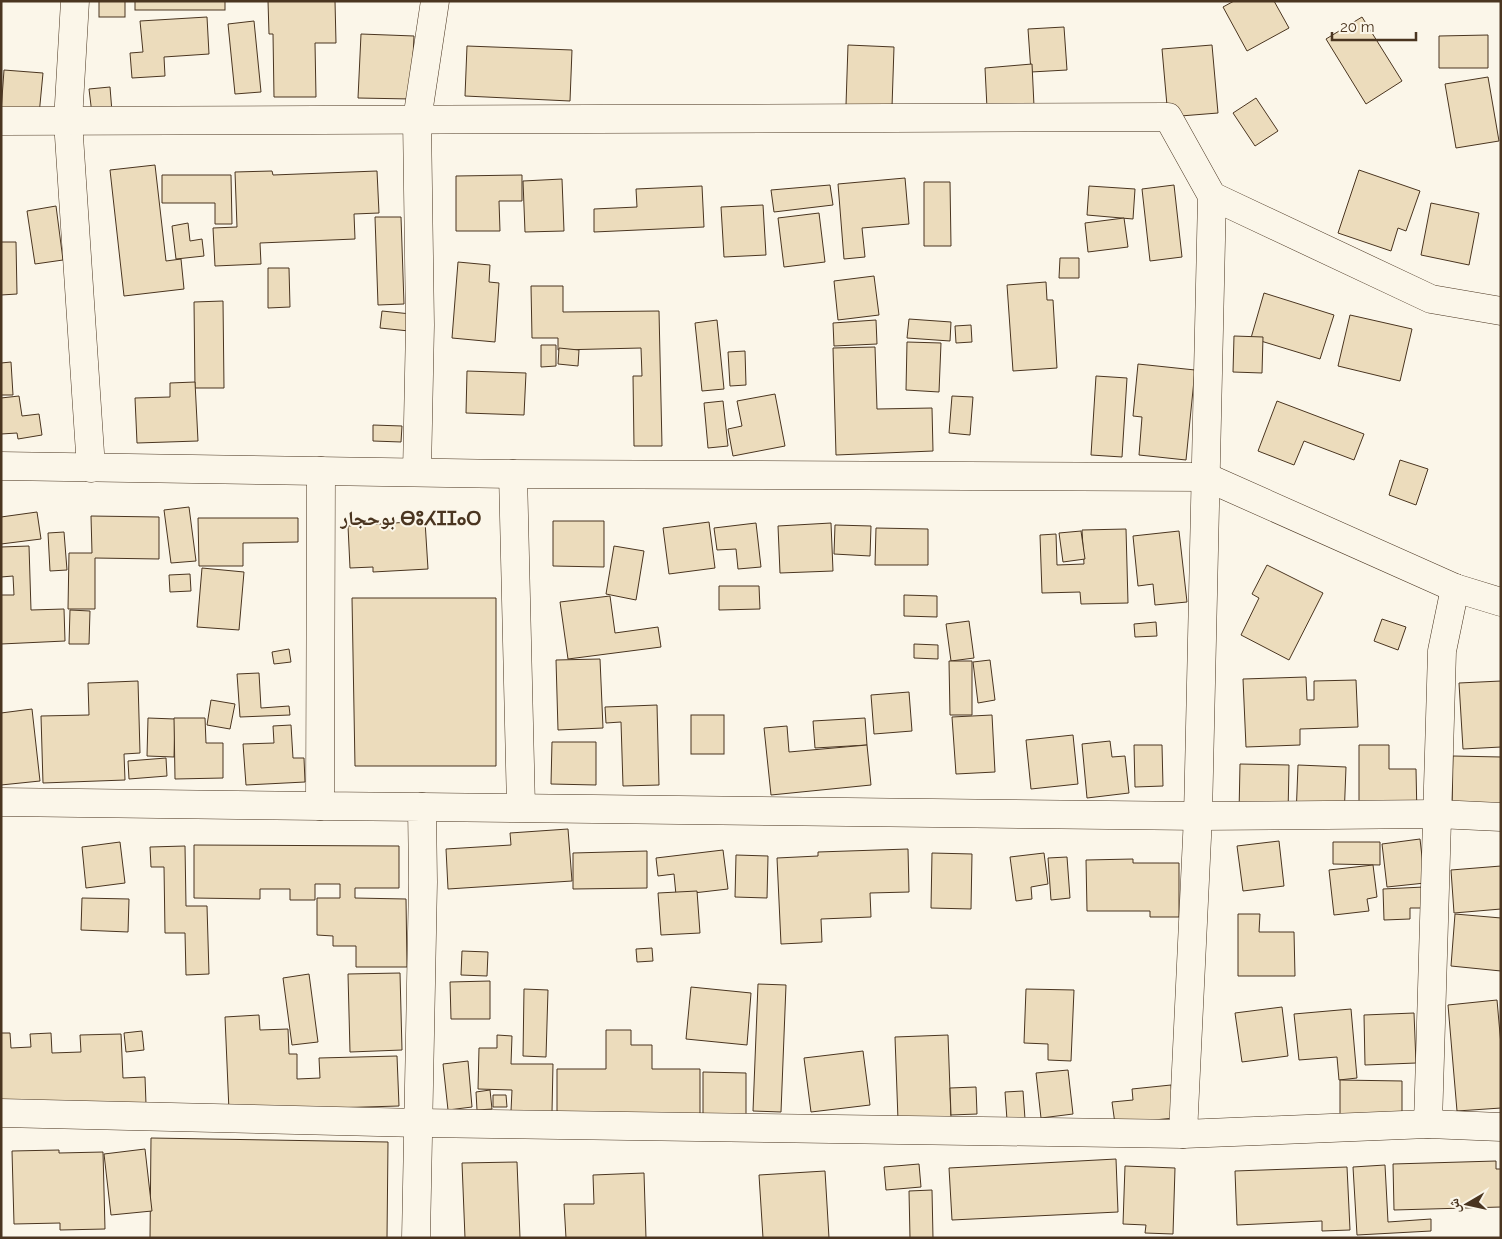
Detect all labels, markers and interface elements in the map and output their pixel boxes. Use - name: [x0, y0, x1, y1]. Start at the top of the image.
- scale bar: [1332, 10, 1416, 42]
- text: 20 m: [1340, 18, 1375, 36]
- district label: بوحجار ⴱⵓⵃⵊⵊⴰⵔ: [339, 506, 482, 530]
- north arrow: [1442, 1179, 1492, 1229]
- text: ش: [1445, 1197, 1464, 1215]

